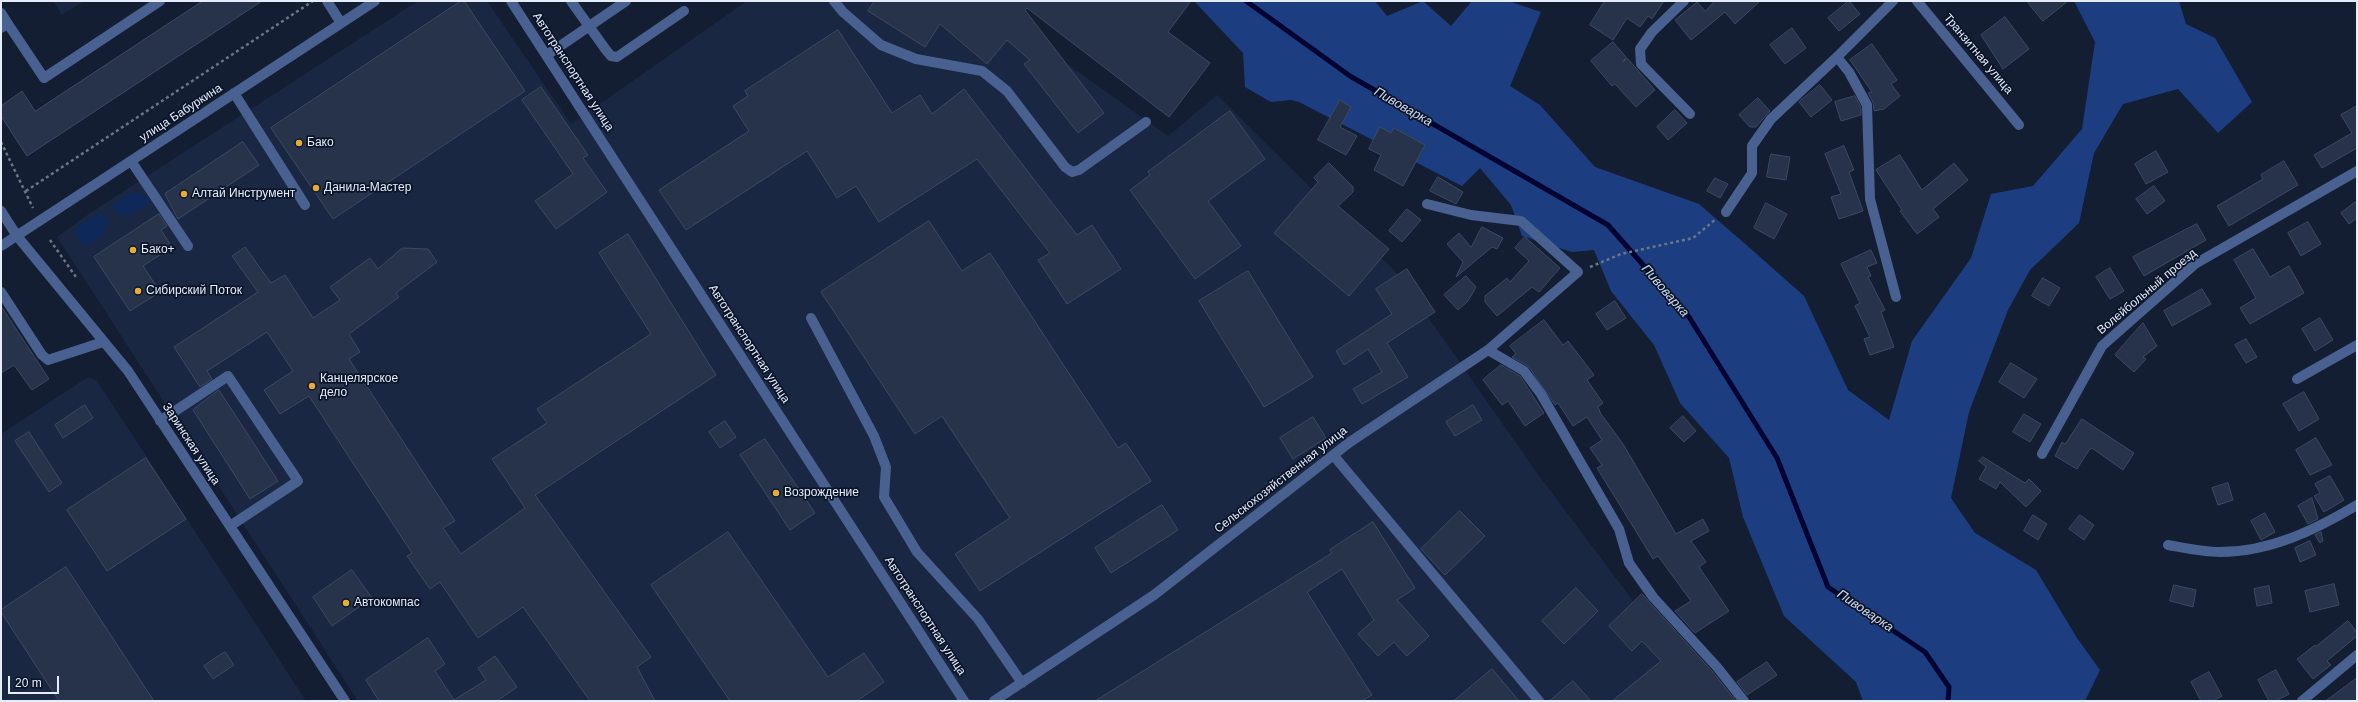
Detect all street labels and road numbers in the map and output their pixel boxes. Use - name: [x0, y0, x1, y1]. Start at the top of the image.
- street label: Автотранспортная улица: [529, 10, 617, 134]
- street label: Транзитная улица: [1940, 11, 2016, 97]
- street label: улица Бабуркина: [137, 81, 225, 145]
- street label: Волейбольный проезд: [2094, 246, 2200, 338]
- street label: Автотранспортная улица: [705, 282, 793, 406]
- street label: Заринская улица: [159, 400, 223, 488]
- street label: Сельскохозяйственная улица: [1212, 424, 1350, 536]
- street label: Автотранспортная улица: [881, 554, 969, 678]

